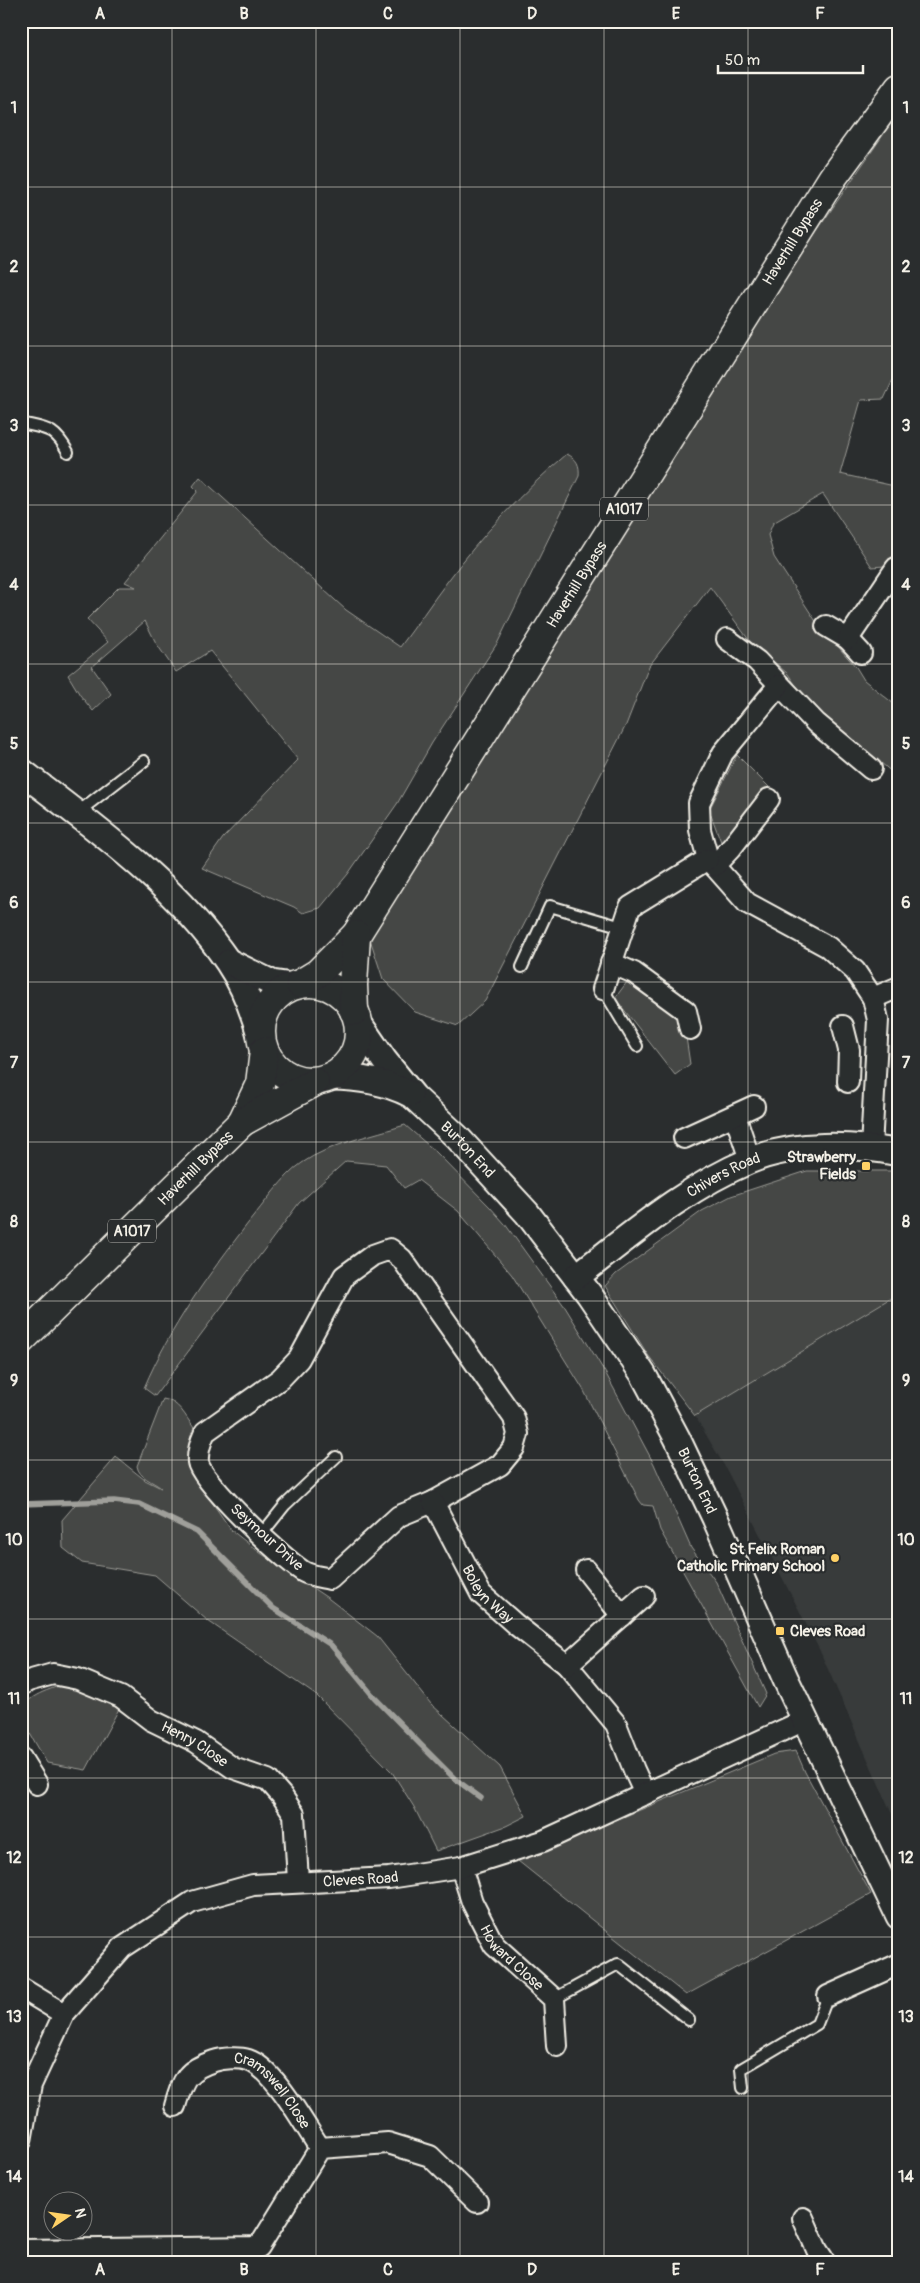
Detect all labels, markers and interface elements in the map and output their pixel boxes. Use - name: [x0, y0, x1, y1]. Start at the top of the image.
- text: A: [95, 4, 106, 24]
- text: B: [239, 4, 249, 24]
- text: C: [383, 4, 393, 24]
- text: D: [527, 4, 537, 24]
- text: E: [672, 4, 681, 24]
- text: F: [815, 4, 825, 24]
- scale bar: [718, 42, 862, 74]
- text: 50 m: [725, 51, 760, 70]
- text: 1: [11, 98, 17, 118]
- text: 1: [903, 98, 909, 118]
- street label: Haverhill Bypass: [758, 195, 827, 289]
- text: 2: [10, 257, 19, 277]
- text: 2: [902, 257, 911, 277]
- text: 3: [10, 416, 19, 436]
- text: 3: [902, 416, 911, 436]
- road number: A1017: [600, 498, 648, 520]
- street label: Haverhill Bypass: [543, 538, 611, 632]
- text: 4: [9, 575, 19, 595]
- text: 4: [901, 575, 911, 595]
- text: 5: [10, 734, 19, 754]
- text: 5: [902, 734, 911, 754]
- text: 6: [9, 893, 19, 913]
- text: 6: [901, 893, 911, 913]
- text: 7: [10, 1053, 19, 1073]
- text: 7: [902, 1053, 911, 1073]
- street label: Burton End: [436, 1118, 499, 1182]
- street label: Haverhill Bypass: [154, 1127, 238, 1210]
- place label: Strawberry Fields: [787, 1148, 857, 1184]
- street label: Chivers Road: [683, 1149, 763, 1202]
- marker: Strawberry Fields: [860, 1160, 872, 1172]
- text: 8: [10, 1212, 18, 1232]
- text: 8: [902, 1212, 910, 1232]
- road number: A1017: [108, 1220, 156, 1242]
- text: 9: [10, 1371, 18, 1391]
- text: 9: [902, 1371, 910, 1391]
- street label: Burton End: [673, 1445, 721, 1517]
- street label: Seymour Drive: [226, 1499, 308, 1576]
- text: 10: [5, 1530, 23, 1550]
- text: 10: [897, 1530, 915, 1550]
- place label: St Felix Roman Catholic Primary School: [677, 1540, 825, 1576]
- marker: St Felix Roman Catholic Primary School: [829, 1552, 841, 1564]
- street label: Boleyn Way: [457, 1562, 518, 1628]
- place label: Cleves Road: [790, 1622, 865, 1641]
- marker: Cleves Road: [774, 1625, 786, 1637]
- text: 11: [8, 1689, 20, 1709]
- text: 11: [900, 1689, 912, 1709]
- street label: Henry Close: [158, 1718, 232, 1772]
- text: 12: [6, 1848, 22, 1868]
- text: 12: [898, 1848, 914, 1868]
- street label: Cleves Road: [323, 1868, 400, 1891]
- street label: Howard Close: [475, 1922, 548, 1995]
- text: 13: [6, 2007, 22, 2027]
- text: 13: [898, 2007, 914, 2027]
- street label: Cramswell Close: [233, 2049, 315, 2133]
- text: 14: [6, 2167, 22, 2187]
- text: 14: [898, 2167, 914, 2187]
- north arrow: [42, 2190, 92, 2240]
- text: N: [71, 2207, 90, 2220]
- text: A: [95, 2260, 106, 2280]
- text: B: [239, 2260, 249, 2280]
- text: C: [383, 2260, 393, 2280]
- text: D: [527, 2260, 537, 2280]
- text: E: [672, 2260, 681, 2280]
- text: F: [815, 2260, 825, 2280]

